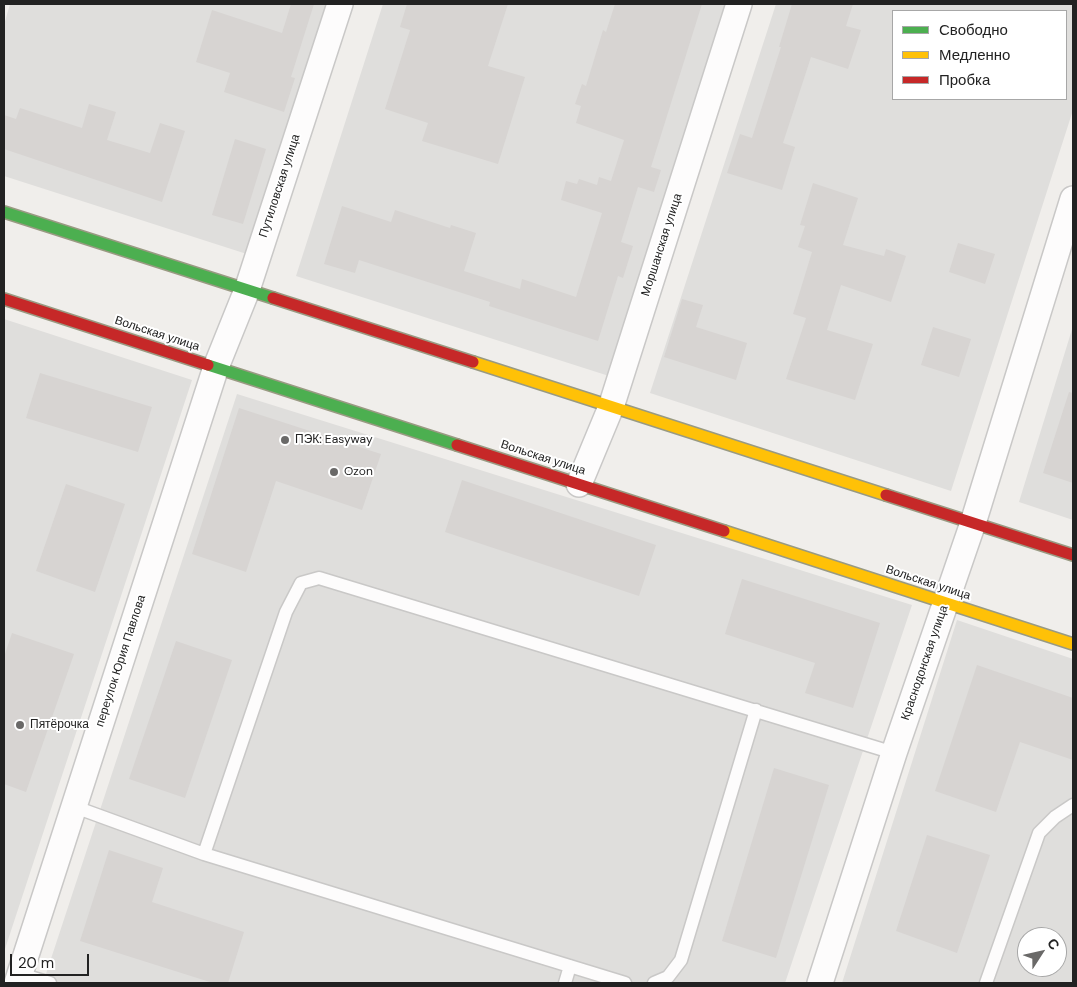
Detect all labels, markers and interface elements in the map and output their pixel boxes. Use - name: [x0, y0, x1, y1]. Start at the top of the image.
- legend: [892, 10, 1067, 100]
- text: Свободно: [939, 20, 1008, 40]
- text: Медленно: [939, 45, 1010, 65]
- text: Пробка: [939, 70, 990, 90]
- street label: Путиловская улица: [257, 133, 303, 239]
- street label: Моршанская улица: [639, 192, 685, 298]
- street label: Вольская улица: [113, 313, 201, 355]
- place label: ПЭК: Easyway: [295, 433, 373, 447]
- marker: ПЭК: Easyway: [279, 434, 291, 446]
- street label: Вольская улица: [499, 437, 587, 479]
- place label: Ozon: [344, 465, 373, 479]
- marker: Ozon: [328, 466, 340, 478]
- street label: Вольская улица: [884, 562, 972, 604]
- street label: переулок Юрия Павлова: [93, 593, 149, 729]
- street label: Краснодонская улица: [899, 604, 951, 722]
- place label: Пятёрочка: [30, 718, 89, 732]
- marker: Пятёрочка: [14, 719, 26, 731]
- north arrow: [1017, 927, 1067, 977]
- text: С: [1043, 935, 1064, 953]
- scale bar: [12, 944, 91, 976]
- text: 20 m: [18, 953, 54, 973]

